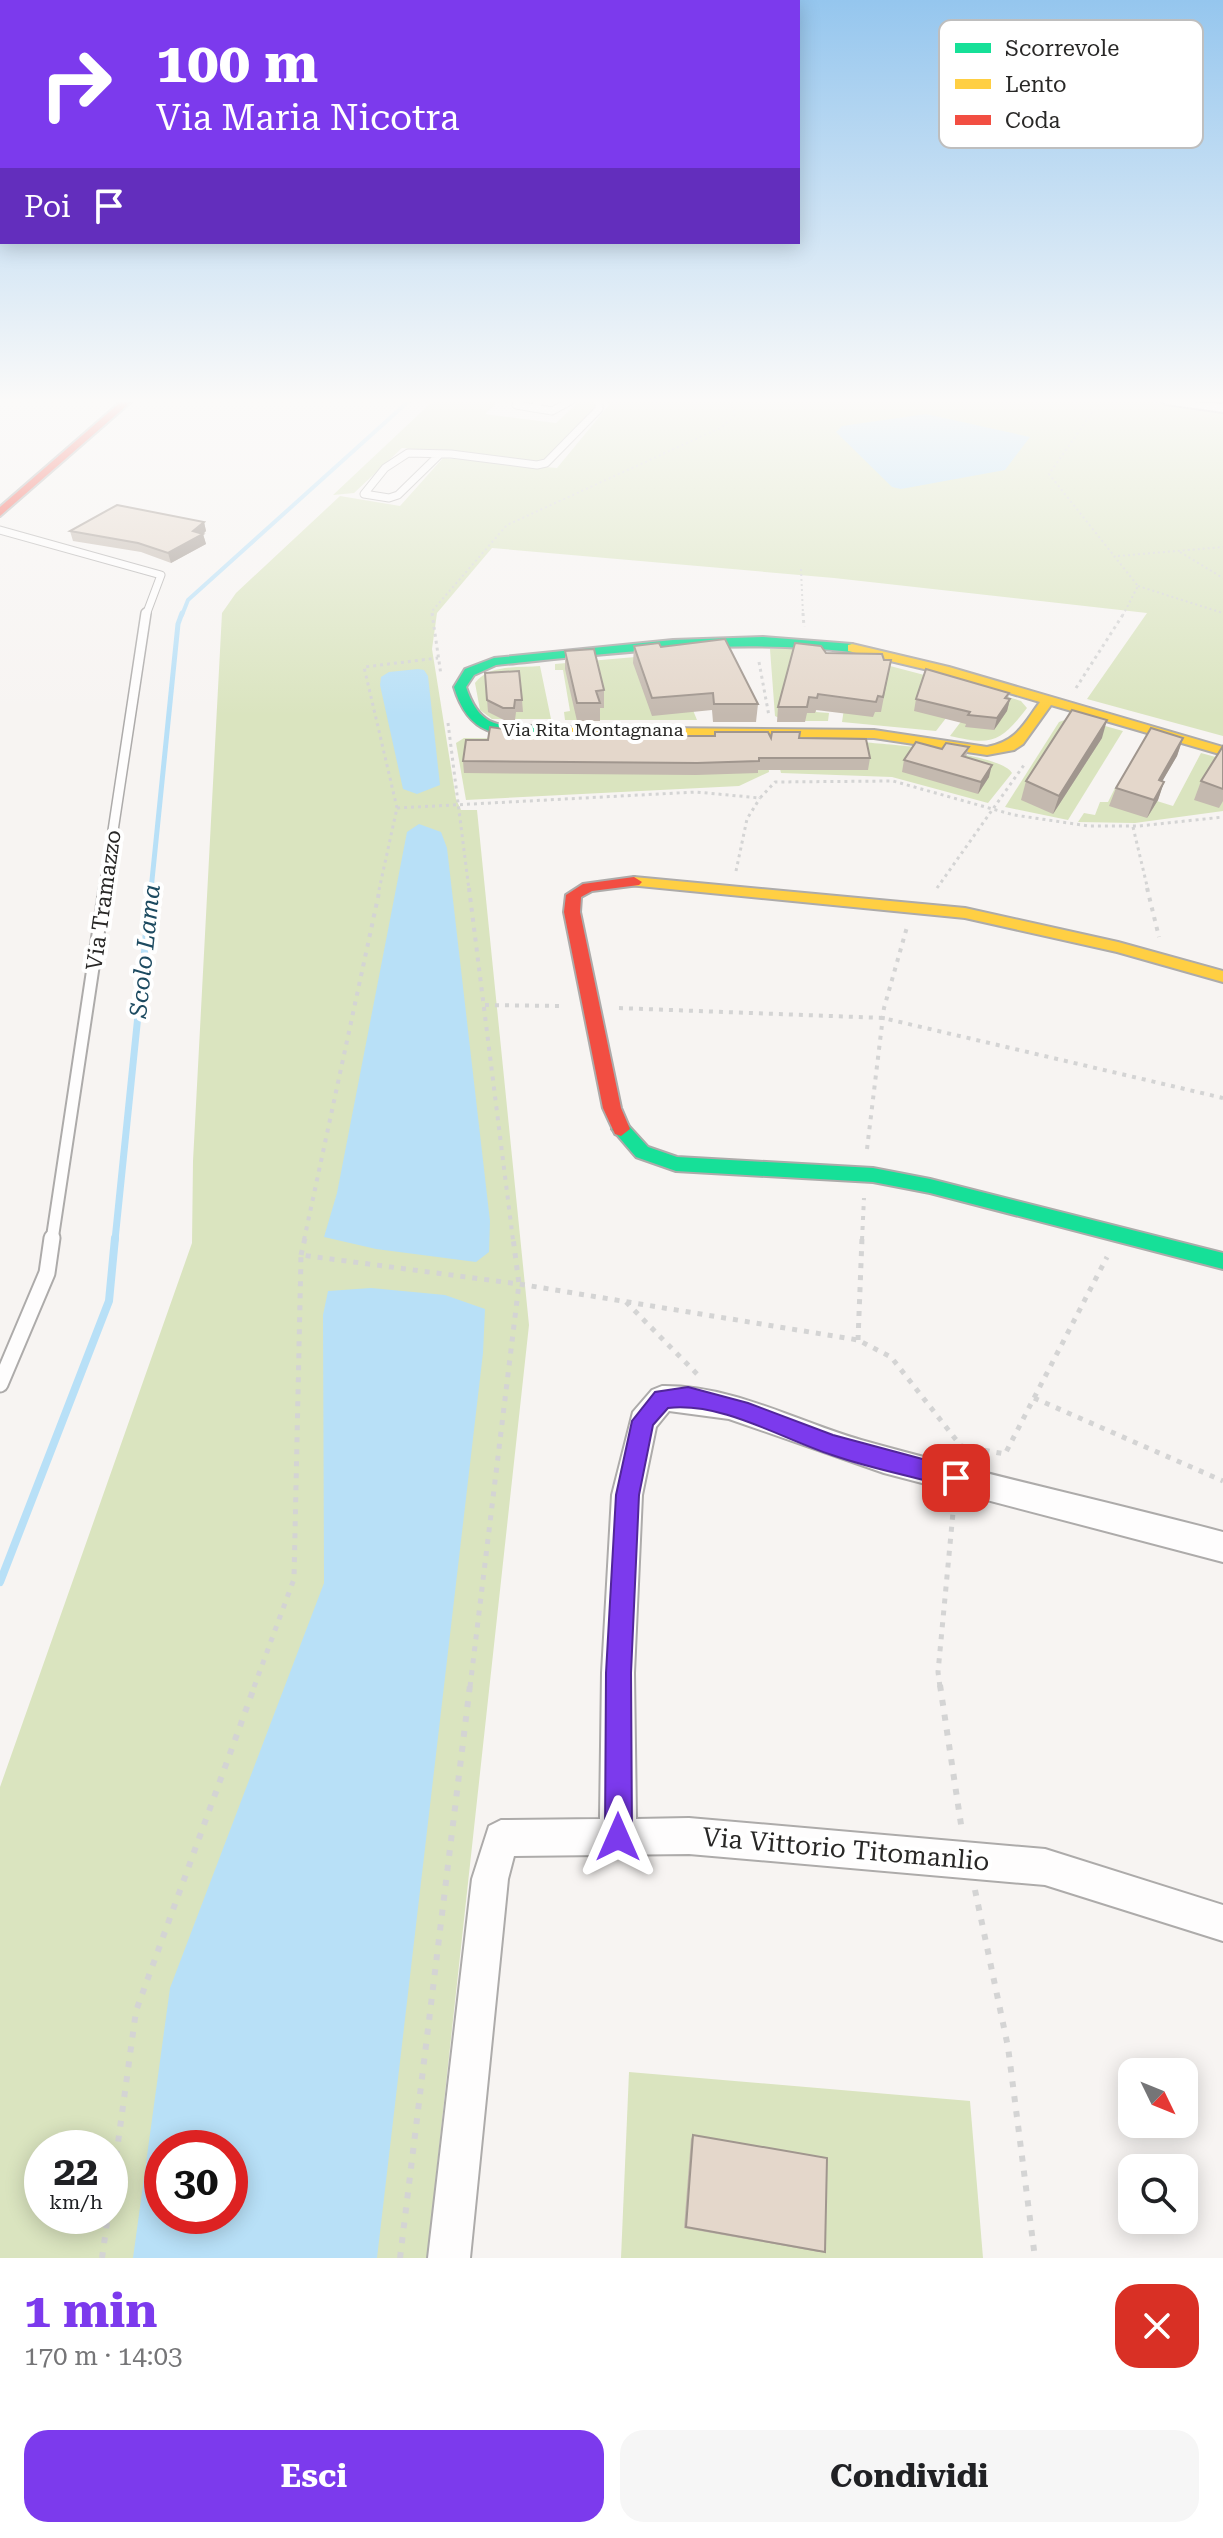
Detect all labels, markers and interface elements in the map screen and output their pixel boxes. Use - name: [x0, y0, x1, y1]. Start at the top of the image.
- legend: [939, 20, 1203, 148]
- text: 100 m: [156, 30, 318, 96]
- icon: right: [24, 32, 128, 136]
- text: Scorrevole: [1005, 36, 1119, 61]
- text: Lento: [1005, 72, 1067, 97]
- text: Via Maria Nicotra: [156, 97, 460, 139]
- text: Coda: [1005, 108, 1060, 133]
- icon: arrive: [87, 184, 131, 228]
- text: Poi: [24, 189, 71, 224]
- street label: Via Rita Montagnana: [503, 719, 684, 740]
- street label: Via Tramazzo: [81, 828, 126, 972]
- water label: Scolo Lama: [124, 883, 166, 1020]
- pin: [922, 1444, 990, 1512]
- icon: arrive: [934, 1456, 978, 1500]
- position arrow: [576, 1795, 660, 1879]
- street label: Via Vittorio Titomanlio: [701, 1822, 991, 1876]
- north arrow: [1118, 2058, 1198, 2138]
- map controls: [1118, 2058, 1198, 2234]
- speed limit sign: 30: [144, 2130, 248, 2234]
- text: 22: [54, 2148, 98, 2195]
- button: search: [1118, 2154, 1198, 2234]
- text: km/h: [49, 2190, 103, 2214]
- text: 1 min: [24, 2283, 157, 2339]
- button: close: [1115, 2284, 1199, 2368]
- text: 170 m · 14:03: [24, 2341, 183, 2371]
- button: Esci: [24, 2430, 604, 2522]
- button: Condividi: [620, 2430, 1199, 2522]

